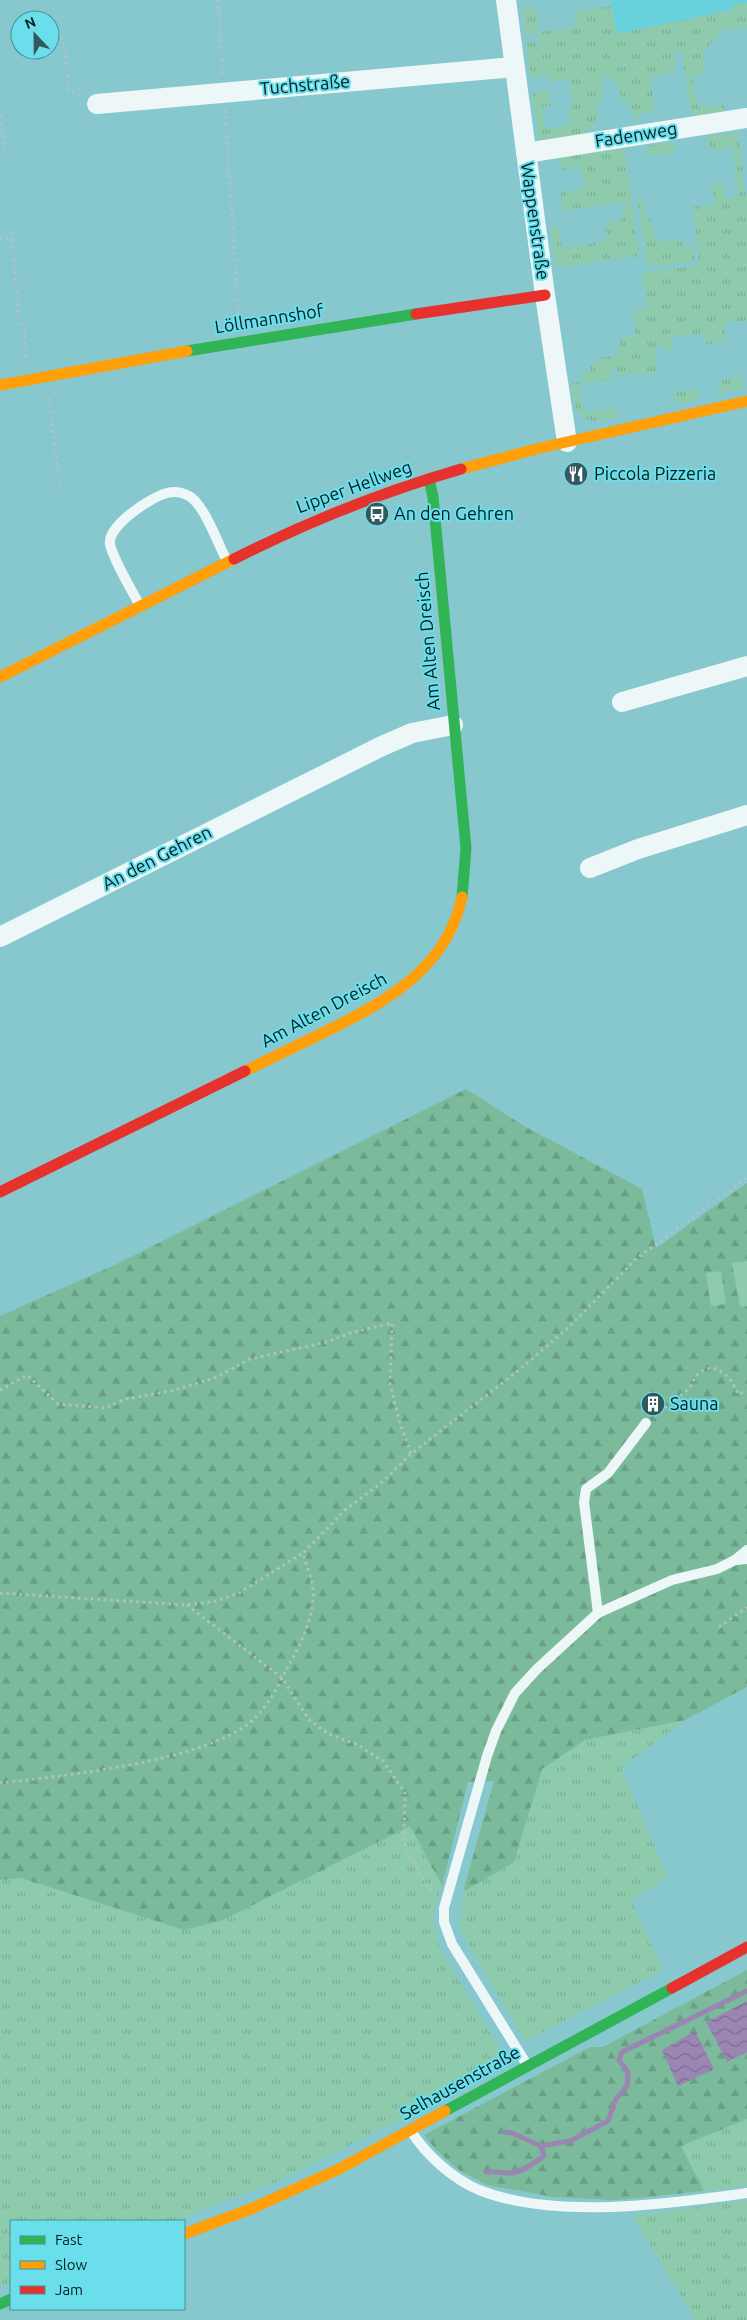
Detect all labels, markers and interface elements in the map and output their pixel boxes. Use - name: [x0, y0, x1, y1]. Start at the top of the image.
- north arrow: [10, 10, 60, 60]
- text: N: [22, 14, 38, 32]
- street label: Tuchstraße: [259, 70, 351, 98]
- street label: Fadenweg: [593, 118, 678, 150]
- street label: Wappenstraße: [518, 161, 554, 281]
- street label: Löllmannshof: [213, 300, 325, 336]
- street label: Lipper Hellweg: [293, 456, 414, 516]
- restaurant icon: Piccola Pizzeria: [563, 461, 589, 487]
- place label: Piccola Pizzeria: [594, 463, 716, 483]
- bus stop icon: An den Gehren: [364, 501, 390, 527]
- place label: An den Gehren: [394, 503, 514, 523]
- street label: Am Alten Dreisch: [411, 571, 443, 711]
- street label: An den Gehren: [98, 821, 215, 893]
- street label: Am Alten Dreisch: [257, 968, 390, 1051]
- building icon: Sauna: [640, 1391, 666, 1417]
- place label: Sauna: [670, 1393, 719, 1413]
- street label: Selhausenstraße: [396, 2041, 523, 2123]
- legend: [10, 2220, 185, 2310]
- text: Fast: [55, 2231, 83, 2248]
- text: Slow: [55, 2256, 88, 2273]
- text: Jam: [55, 2281, 83, 2298]

